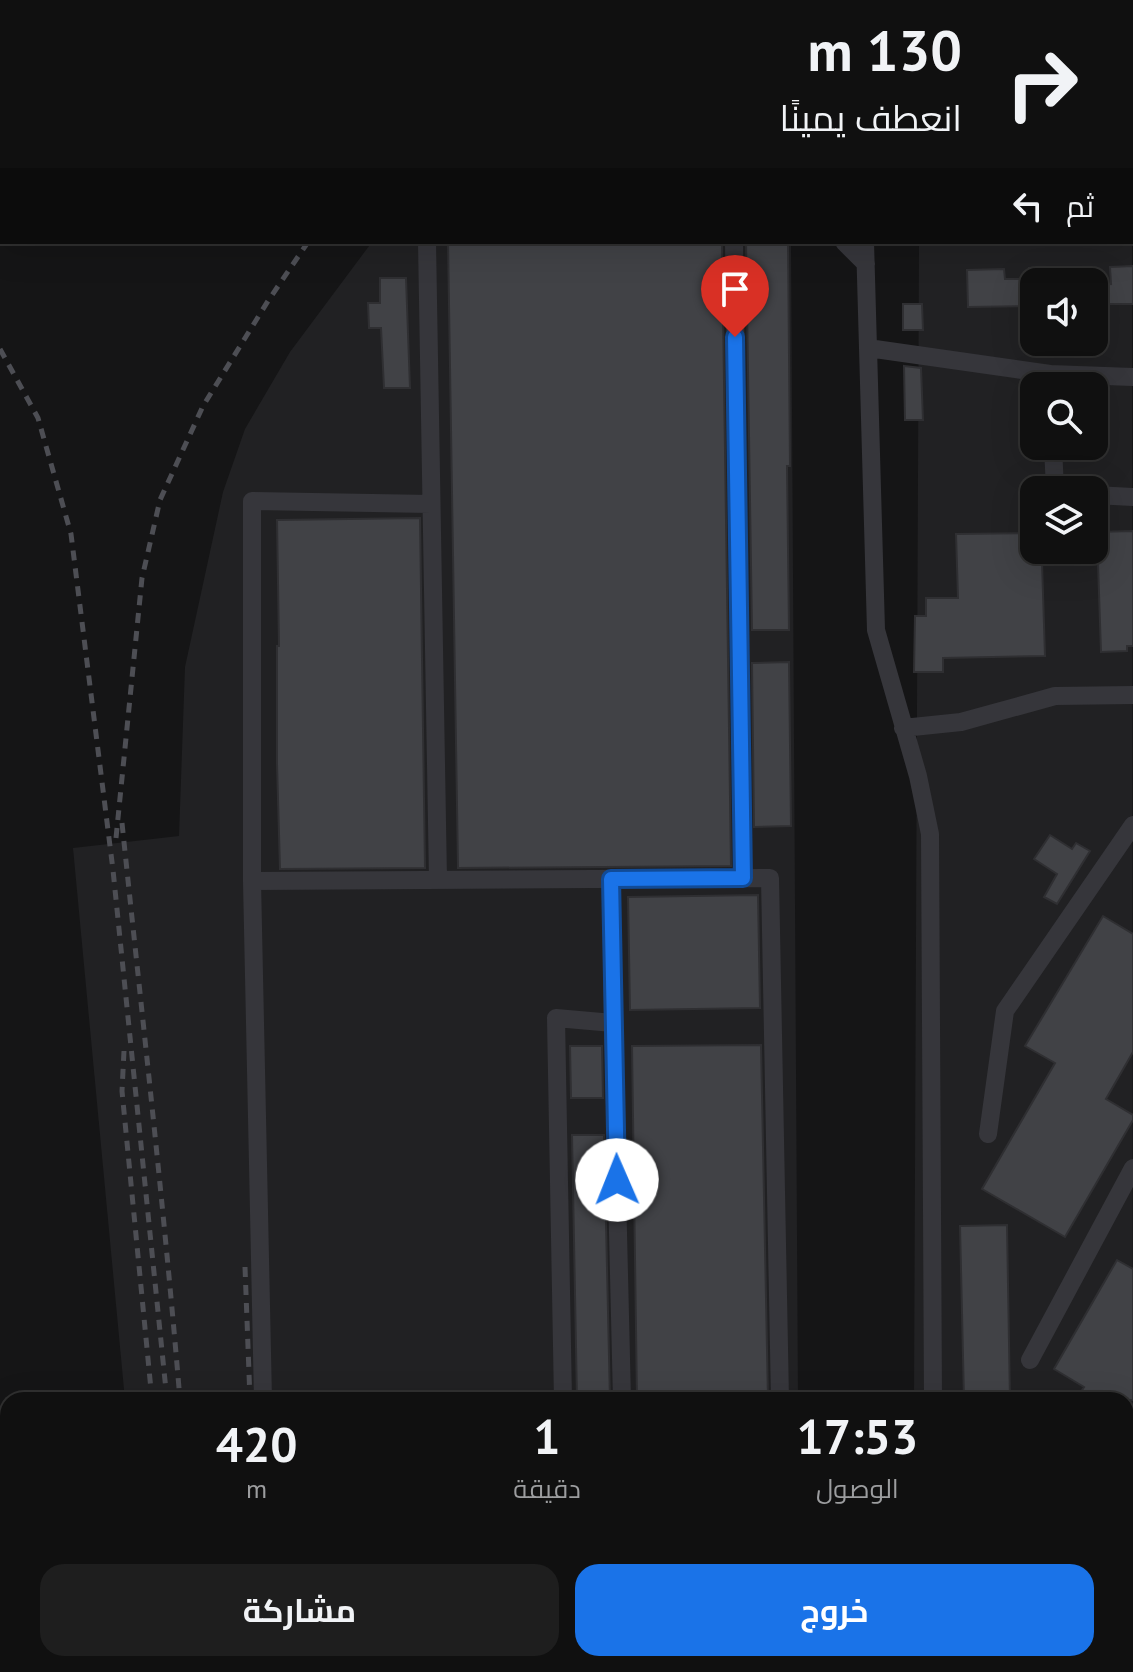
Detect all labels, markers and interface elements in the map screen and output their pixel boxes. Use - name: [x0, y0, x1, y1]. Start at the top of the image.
- text: 130 m: [807, 14, 962, 86]
- icon: right: [990, 32, 1094, 136]
- text: انعطف يمينًا: [780, 94, 962, 141]
- icon: left: [1006, 184, 1050, 228]
- text: ثم: [1066, 186, 1094, 225]
- pin: [701, 255, 769, 337]
- icon: arrive: [713, 267, 757, 311]
- map controls: [1020, 268, 1108, 564]
- button: sound: [1020, 268, 1108, 356]
- button: search: [1020, 372, 1108, 460]
- button: layers: [1020, 476, 1108, 564]
- position arrow: [575, 1138, 659, 1222]
- text: 1: [533, 1405, 561, 1467]
- text: 17:53: [797, 1405, 918, 1467]
- text: 420: [216, 1413, 297, 1475]
- text: m: [246, 1472, 267, 1505]
- text: دقيقة: [513, 1472, 581, 1505]
- text: الوصول: [816, 1472, 899, 1505]
- button: مشاركة: [40, 1564, 559, 1656]
- button: خروج: [575, 1564, 1094, 1656]

